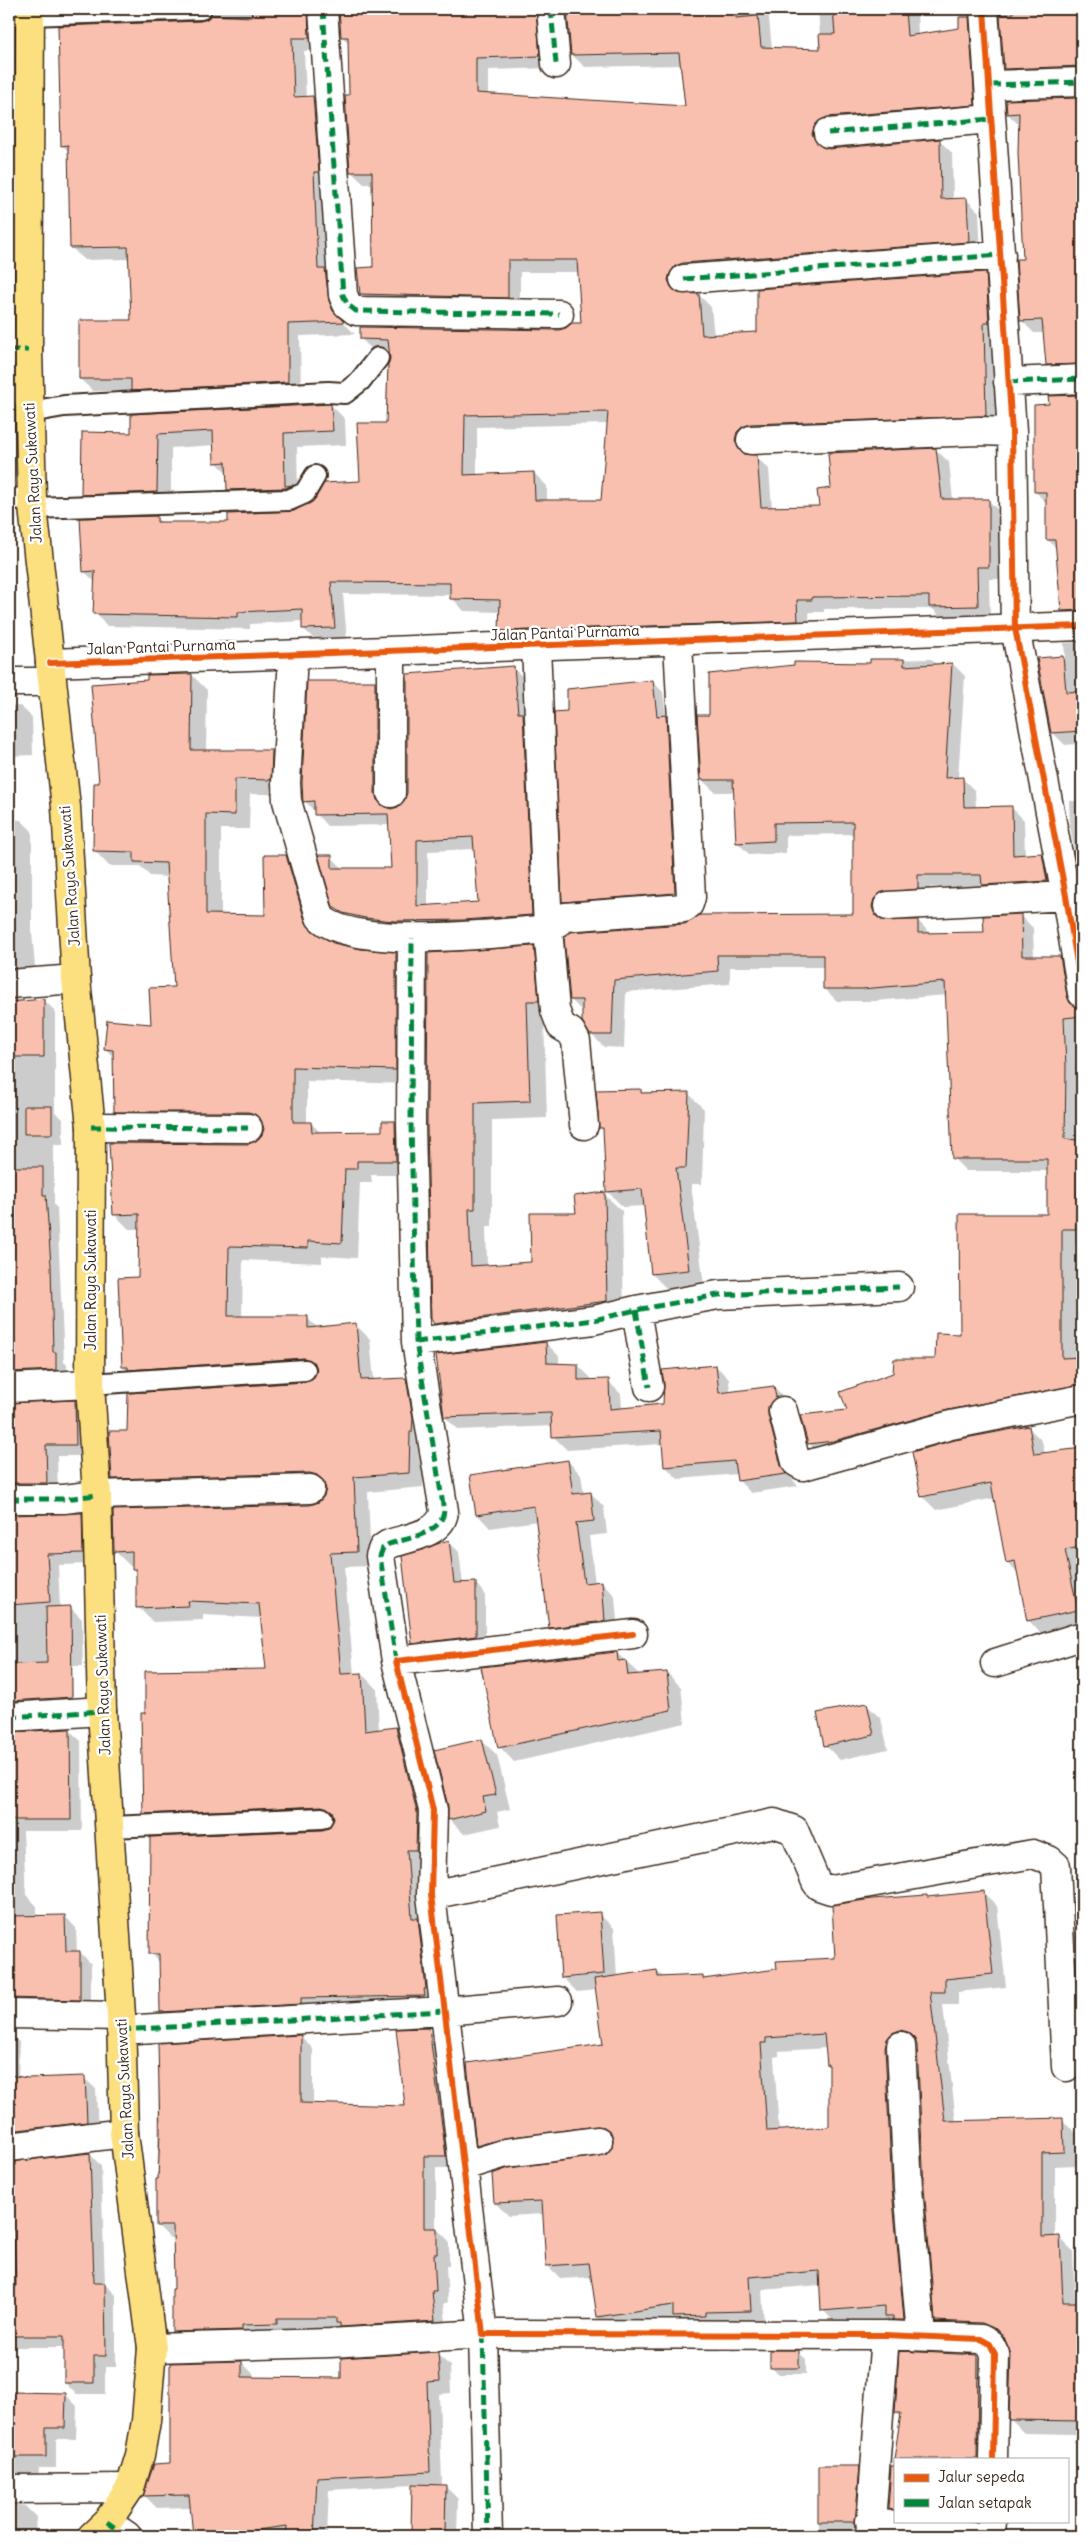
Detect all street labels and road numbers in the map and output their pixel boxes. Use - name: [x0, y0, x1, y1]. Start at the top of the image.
- street label: Jalan Raya Sukawati: [19, 402, 46, 544]
- street label: Jalan Pantai Purnama: [490, 620, 640, 645]
- street label: Jalan Pantai Purnama: [86, 634, 236, 659]
- street label: Jalan Raya Sukawati: [55, 805, 84, 947]
- street label: Jalan Raya Sukawati: [81, 1210, 100, 1350]
- street label: Jalan Raya Sukawati: [91, 1614, 114, 1756]
- street label: Jalan Raya Sukawati: [111, 2018, 138, 2160]

